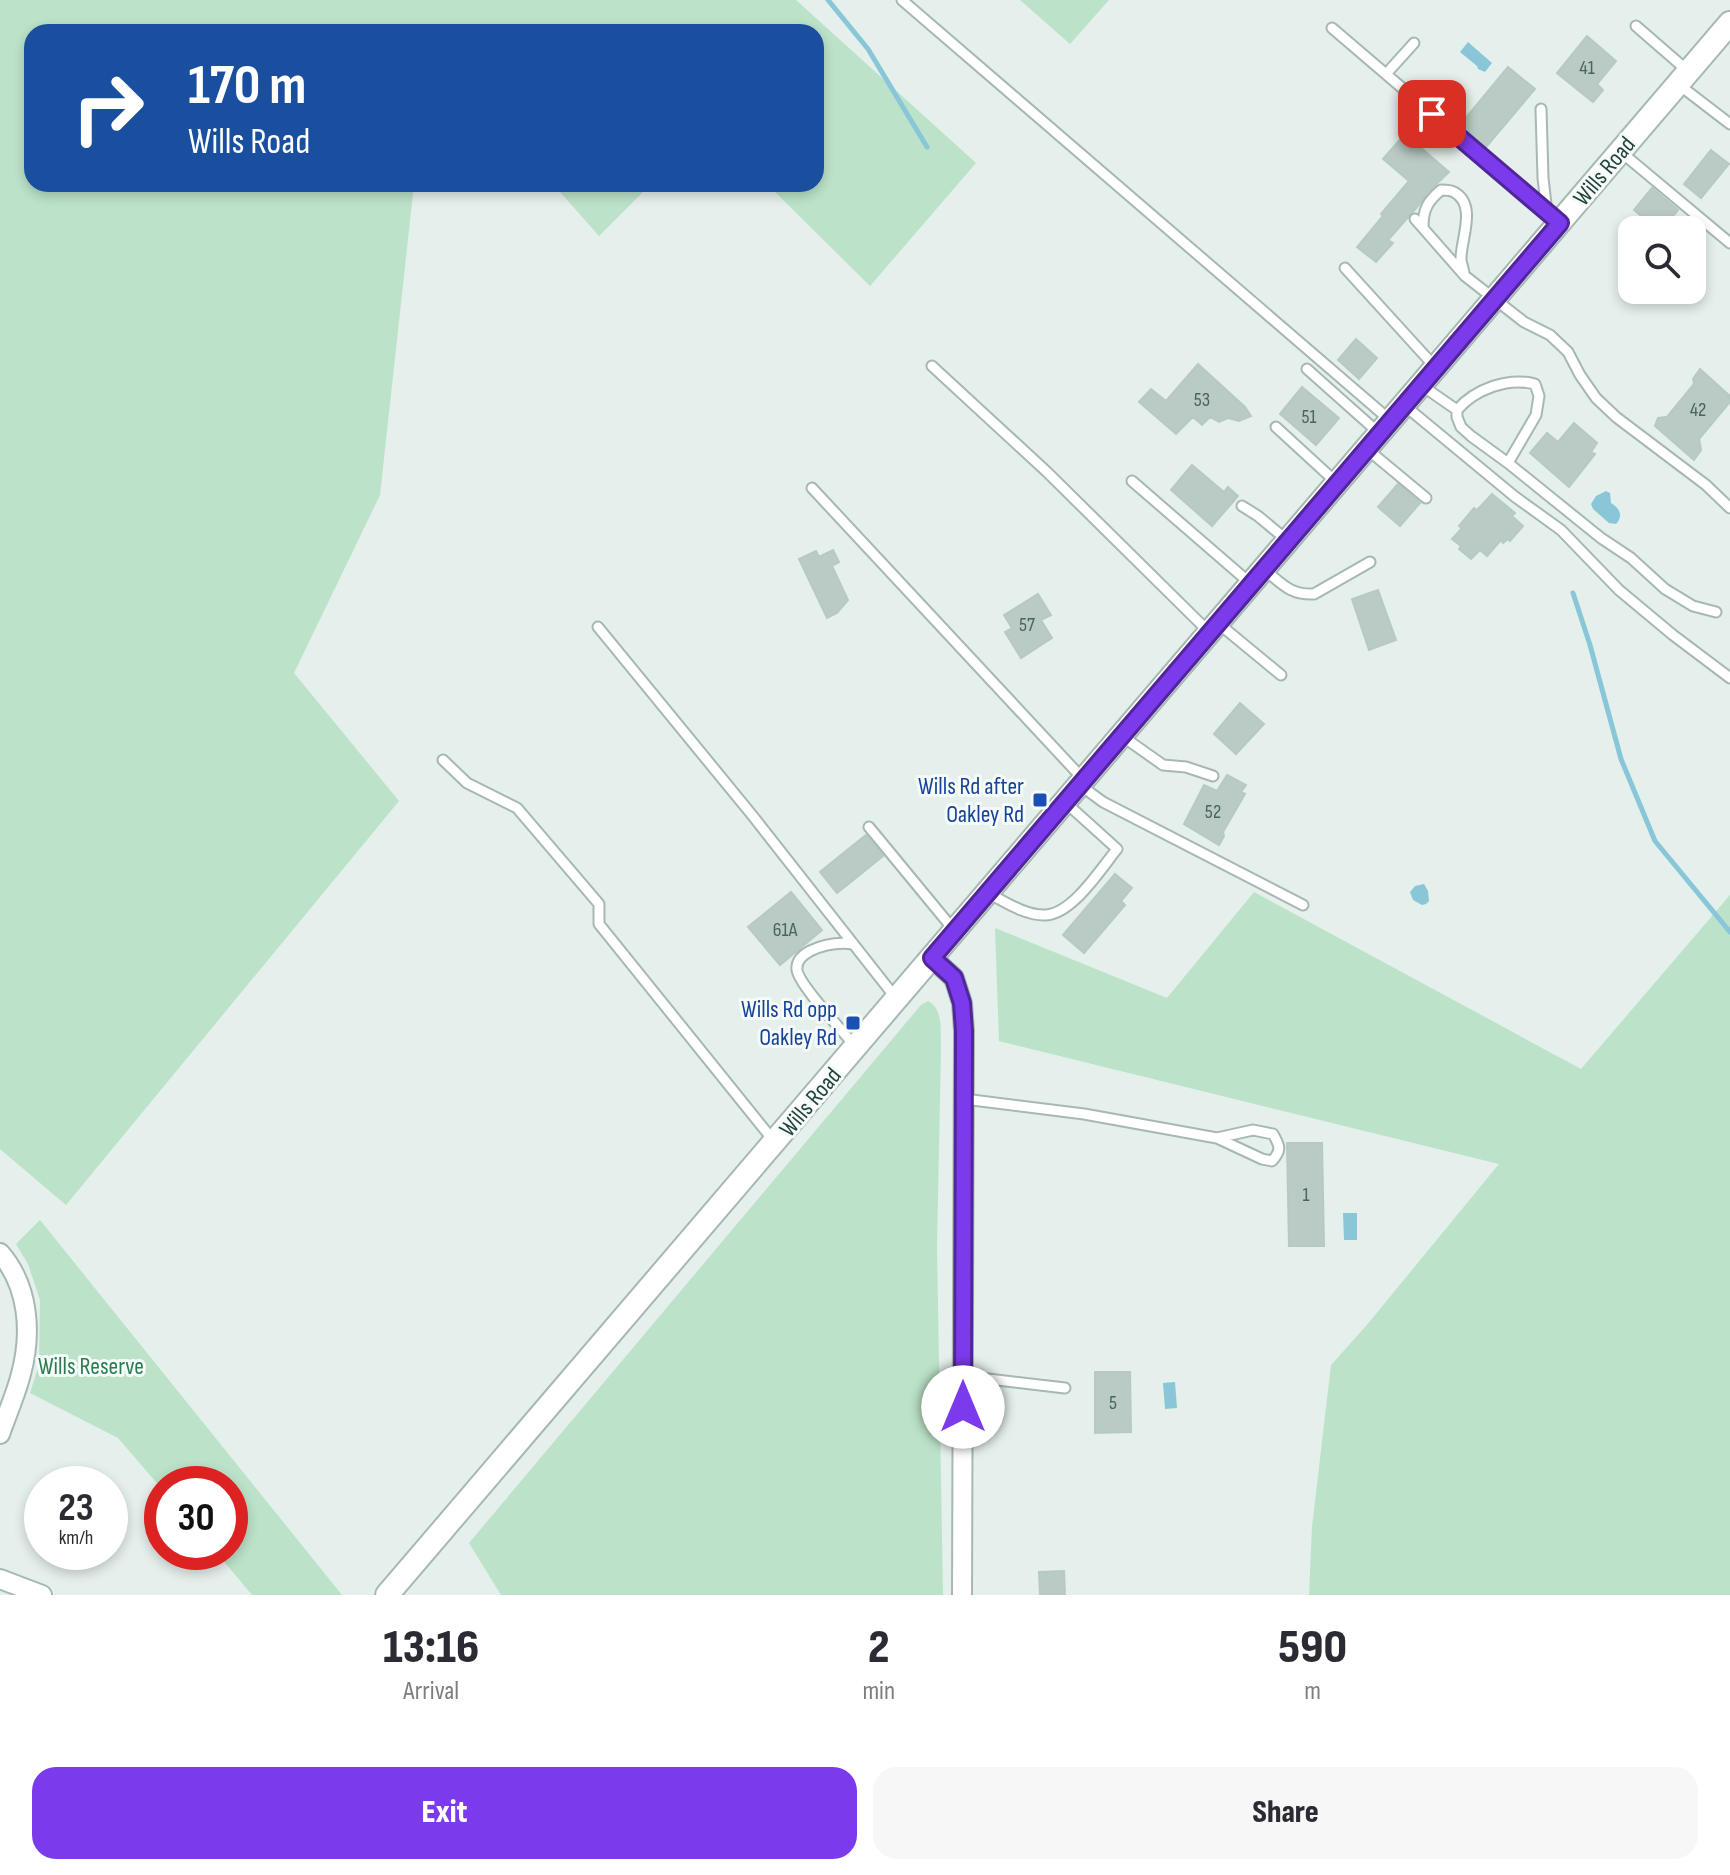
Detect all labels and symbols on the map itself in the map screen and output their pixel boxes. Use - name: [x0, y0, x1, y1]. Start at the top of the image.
- house number: 41: [1579, 56, 1595, 80]
- pin: [1398, 80, 1466, 148]
- street label: Wills Road: [1567, 131, 1642, 212]
- house number: 53: [1194, 388, 1210, 412]
- house number: 42: [1690, 398, 1706, 422]
- house number: 51: [1301, 405, 1317, 429]
- house number: 57: [1019, 613, 1035, 637]
- place label: Wills Rd after Oakley Rd: [918, 772, 1024, 829]
- marker: Wills Rd after Oakley Rd: [1031, 791, 1049, 809]
- house number: 52: [1205, 800, 1221, 824]
- house number: 61A: [773, 918, 798, 942]
- place label: Wills Rd opp Oakley Rd: [741, 995, 837, 1052]
- marker: Wills Rd opp Oakley Rd: [844, 1014, 862, 1032]
- street label: Wills Road: [773, 1062, 848, 1143]
- house number: 1: [1303, 1183, 1310, 1207]
- park label: Wills Reserve: [38, 1352, 144, 1381]
- position arrow: [921, 1365, 1005, 1449]
- house number: 5: [1109, 1391, 1117, 1415]
- speed limit sign: 30: [144, 1466, 248, 1570]

